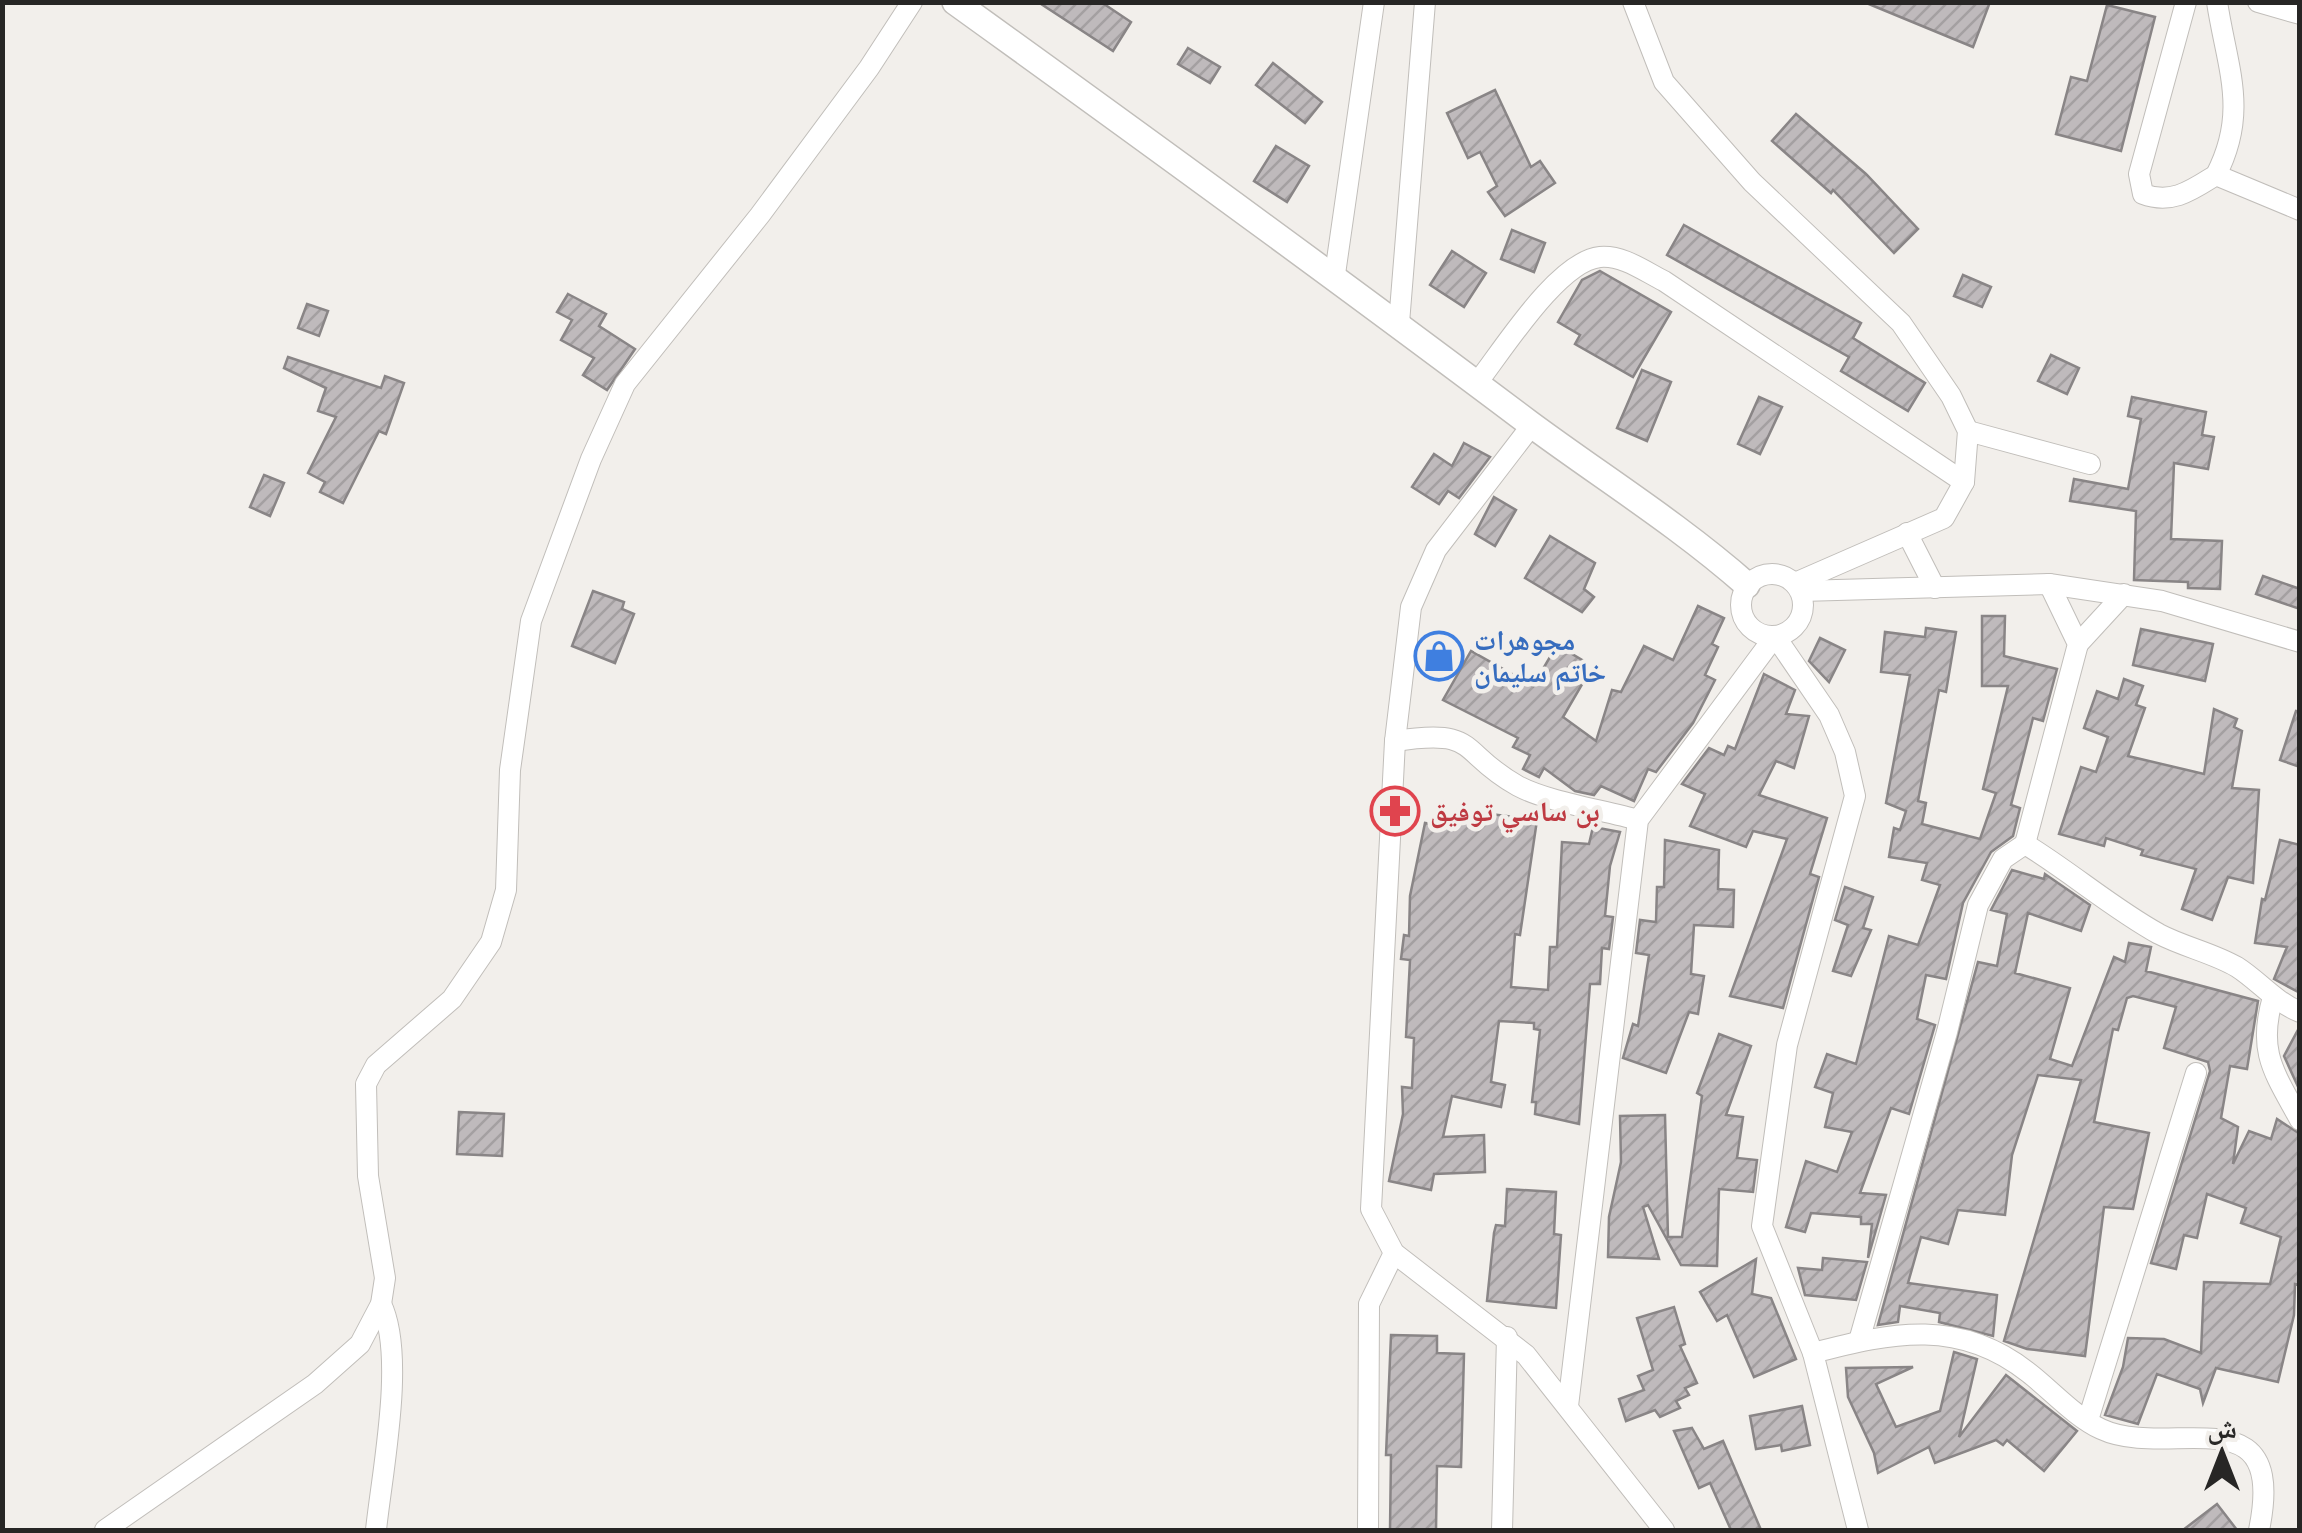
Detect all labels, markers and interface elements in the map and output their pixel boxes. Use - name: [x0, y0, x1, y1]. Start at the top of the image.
- place label: مجوهرات خاتم سليمان: [1474, 625, 1606, 691]
- shop icon: مجوهرات خاتم سليمان: [1413, 630, 1465, 682]
- pharmacy icon: بن ساسي توفيق: [1369, 785, 1421, 837]
- place label: بن ساسي توفيق: [1430, 796, 1600, 834]
- north arrow: [2172, 1403, 2272, 1503]
- text: ش: [2207, 1413, 2237, 1445]

